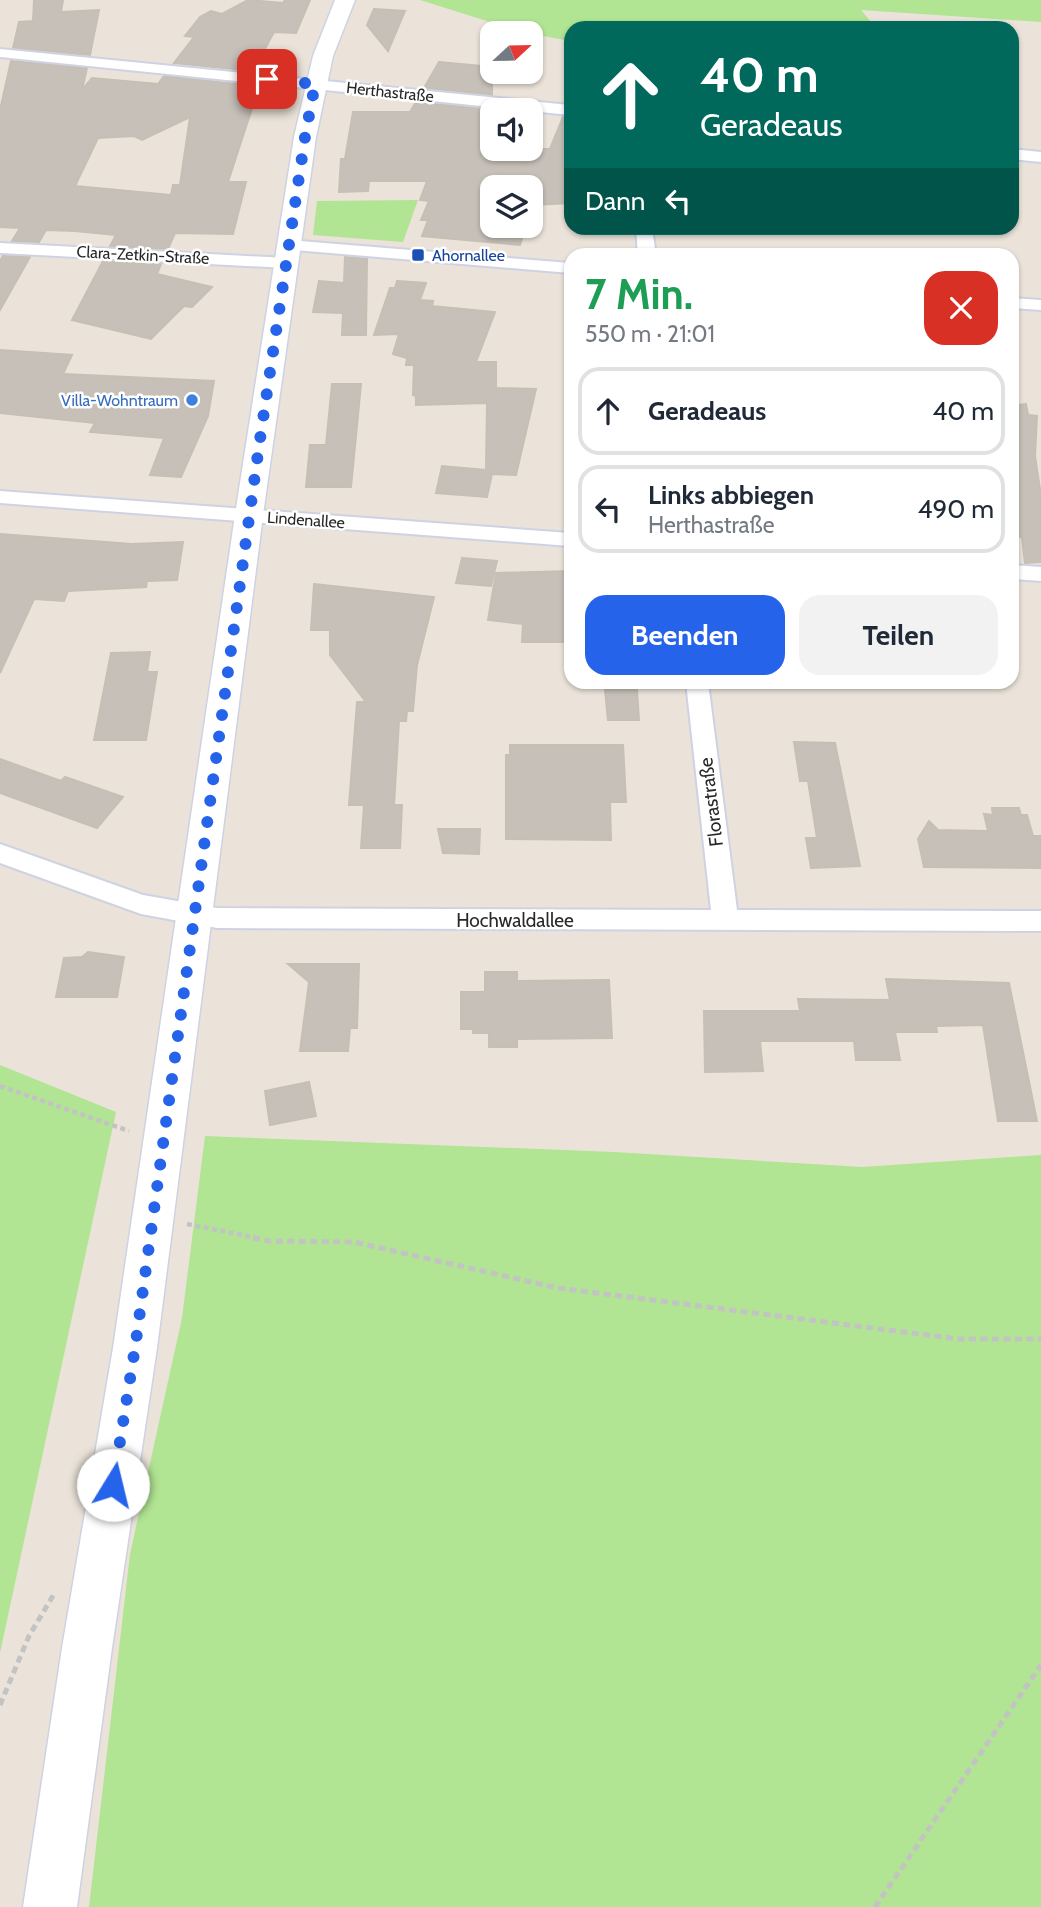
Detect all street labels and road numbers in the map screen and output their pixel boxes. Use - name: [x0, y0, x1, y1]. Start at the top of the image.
- street label: Herthastraße: [345, 78, 435, 106]
- street label: Clara-Zetkin-Straße: [76, 242, 210, 268]
- street label: Lindenallee: [266, 508, 346, 532]
- street label: Florastraße: [694, 756, 728, 848]
- street label: Hochwaldallee: [456, 909, 574, 932]

